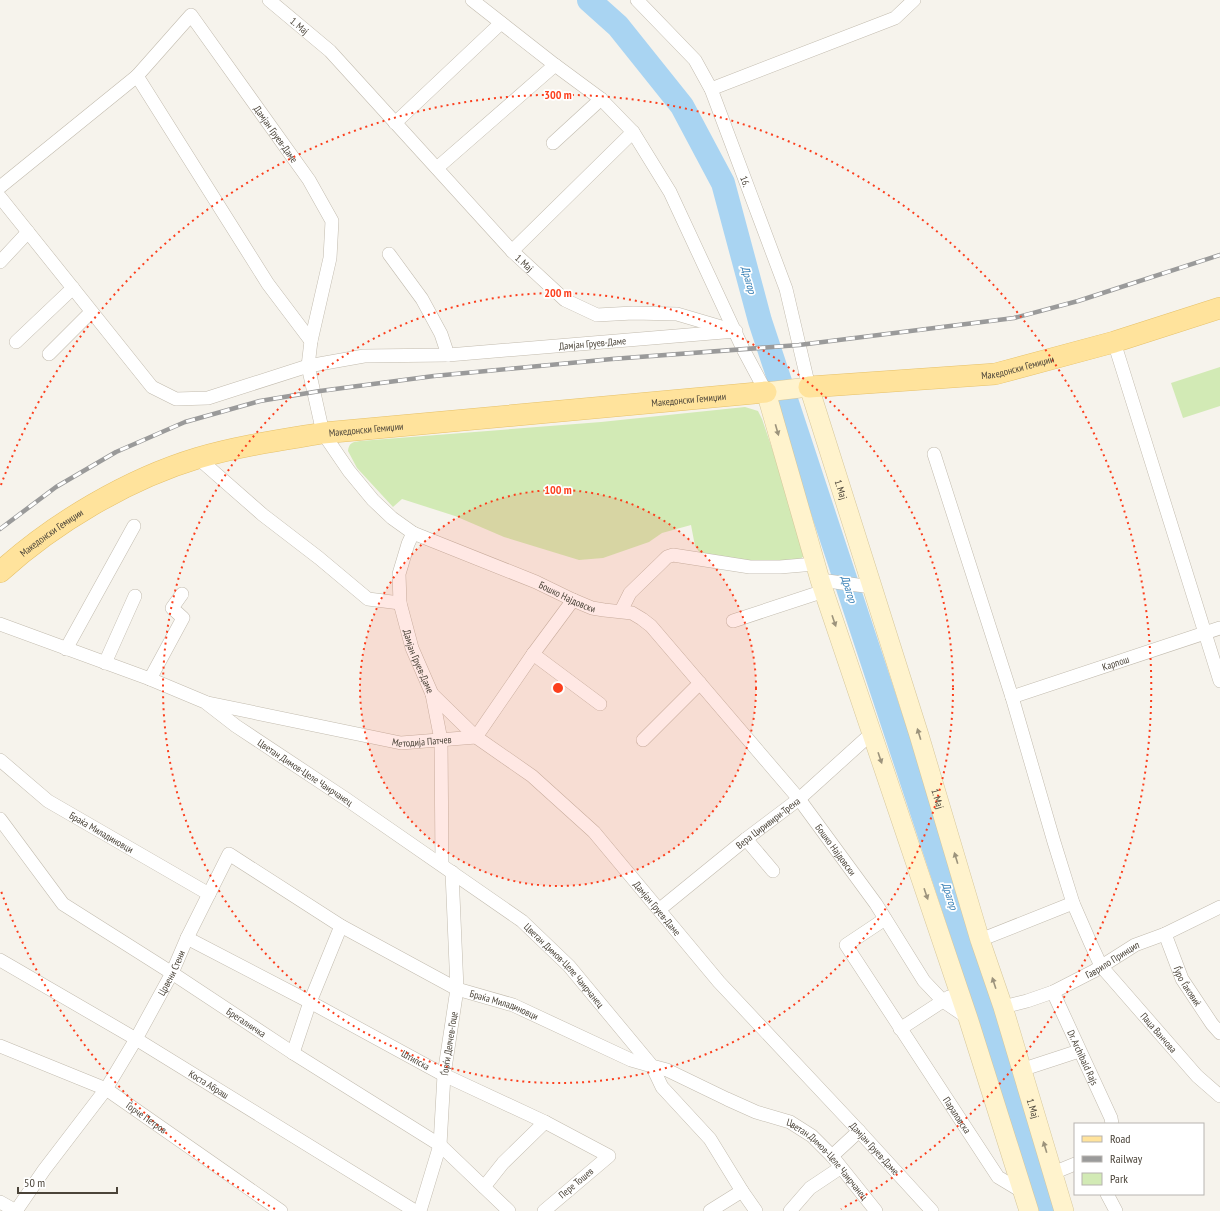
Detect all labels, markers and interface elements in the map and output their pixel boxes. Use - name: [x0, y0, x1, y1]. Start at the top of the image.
- street label: 1. Мај: [288, 14, 312, 37]
- text: 300 m: [544, 87, 572, 102]
- street label: Дамјан Груев-Даме: [251, 103, 301, 165]
- street label: 16.: [738, 174, 754, 189]
- street label: 1. Мај: [513, 251, 536, 274]
- water label: Драгор: [738, 264, 760, 296]
- text: 200 m: [544, 285, 572, 300]
- street label: Дамјан Груев-Даме: [558, 334, 627, 352]
- street label: Македонски Гемиџии: [981, 352, 1055, 381]
- street label: Македонски Гемиџии: [651, 389, 726, 409]
- street label: Македонски Гемиџии: [328, 419, 404, 439]
- one-way arrow: [774, 424, 780, 436]
- street label: 1. Мај: [832, 478, 851, 501]
- text: 100 m: [544, 482, 572, 497]
- street label: Македонски Гемиџии: [17, 506, 85, 559]
- water label: Драгор: [838, 573, 860, 606]
- street label: Бошко Најдовски: [537, 578, 596, 615]
- one-way arrow: [832, 616, 838, 628]
- street label: Дамјан Груев-Даме: [401, 628, 437, 695]
- street label: Карпош: [1100, 652, 1131, 673]
- centre of rings: [551, 681, 565, 695]
- one-way arrow: [916, 727, 922, 739]
- street label: Методија Патчев: [391, 732, 452, 750]
- street label: Цветан Димов-Целе Чаирчанец: [255, 736, 356, 809]
- one-way arrow: [878, 752, 884, 764]
- street label: 1. Мај: [929, 787, 947, 810]
- street label: Вера Циривири-Трена: [733, 794, 802, 851]
- street label: Браќа Миладиновци: [67, 808, 136, 856]
- street label: Бошко Најдовски: [813, 821, 859, 878]
- one-way arrow: [953, 852, 959, 864]
- street label: Дамјан Груев-Даме: [631, 878, 684, 938]
- water label: Драгор: [939, 880, 961, 913]
- one-way arrow: [924, 888, 930, 900]
- street label: Цветан Димов-Целе Чаирчанец: [521, 920, 608, 1011]
- street label: Гаврило Принцип: [1083, 938, 1141, 981]
- street label: Црвени Стени: [155, 948, 188, 998]
- street label: Ѓуро Ѓаковиќ: [1171, 964, 1205, 1009]
- one-way arrow: [991, 976, 997, 988]
- street label: Браќа Миладиновци: [468, 987, 541, 1022]
- street label: Брегалничка: [224, 1004, 269, 1040]
- street label: Паца Ванчова: [1138, 1009, 1180, 1055]
- street label: Ѓорѓи Делчев-Гоце: [438, 1011, 460, 1076]
- street label: Dr. Archibald Rajs: [1065, 1028, 1102, 1088]
- street label: Штипска: [399, 1047, 432, 1073]
- street label: Коста Абраш: [187, 1067, 231, 1101]
- street label: Параловска: [941, 1094, 974, 1136]
- street label: 1. Мај: [1024, 1097, 1042, 1120]
- street label: Ѓорче Петров: [124, 1099, 170, 1136]
- street label: Цветан Димов-Целе Чаирчанец: [785, 1115, 871, 1203]
- street label: Дамјан Груев-Даме: [847, 1119, 902, 1178]
- legend: [1074, 1123, 1204, 1195]
- text: Road: [1110, 1131, 1130, 1146]
- one-way arrow: [1042, 1141, 1048, 1153]
- text: Railway: [1110, 1151, 1143, 1166]
- street label: Пере Тошев: [556, 1165, 596, 1201]
- scale bar: [18, 1169, 117, 1195]
- text: Park: [1110, 1171, 1128, 1186]
- text: 50 m: [24, 1175, 45, 1190]

